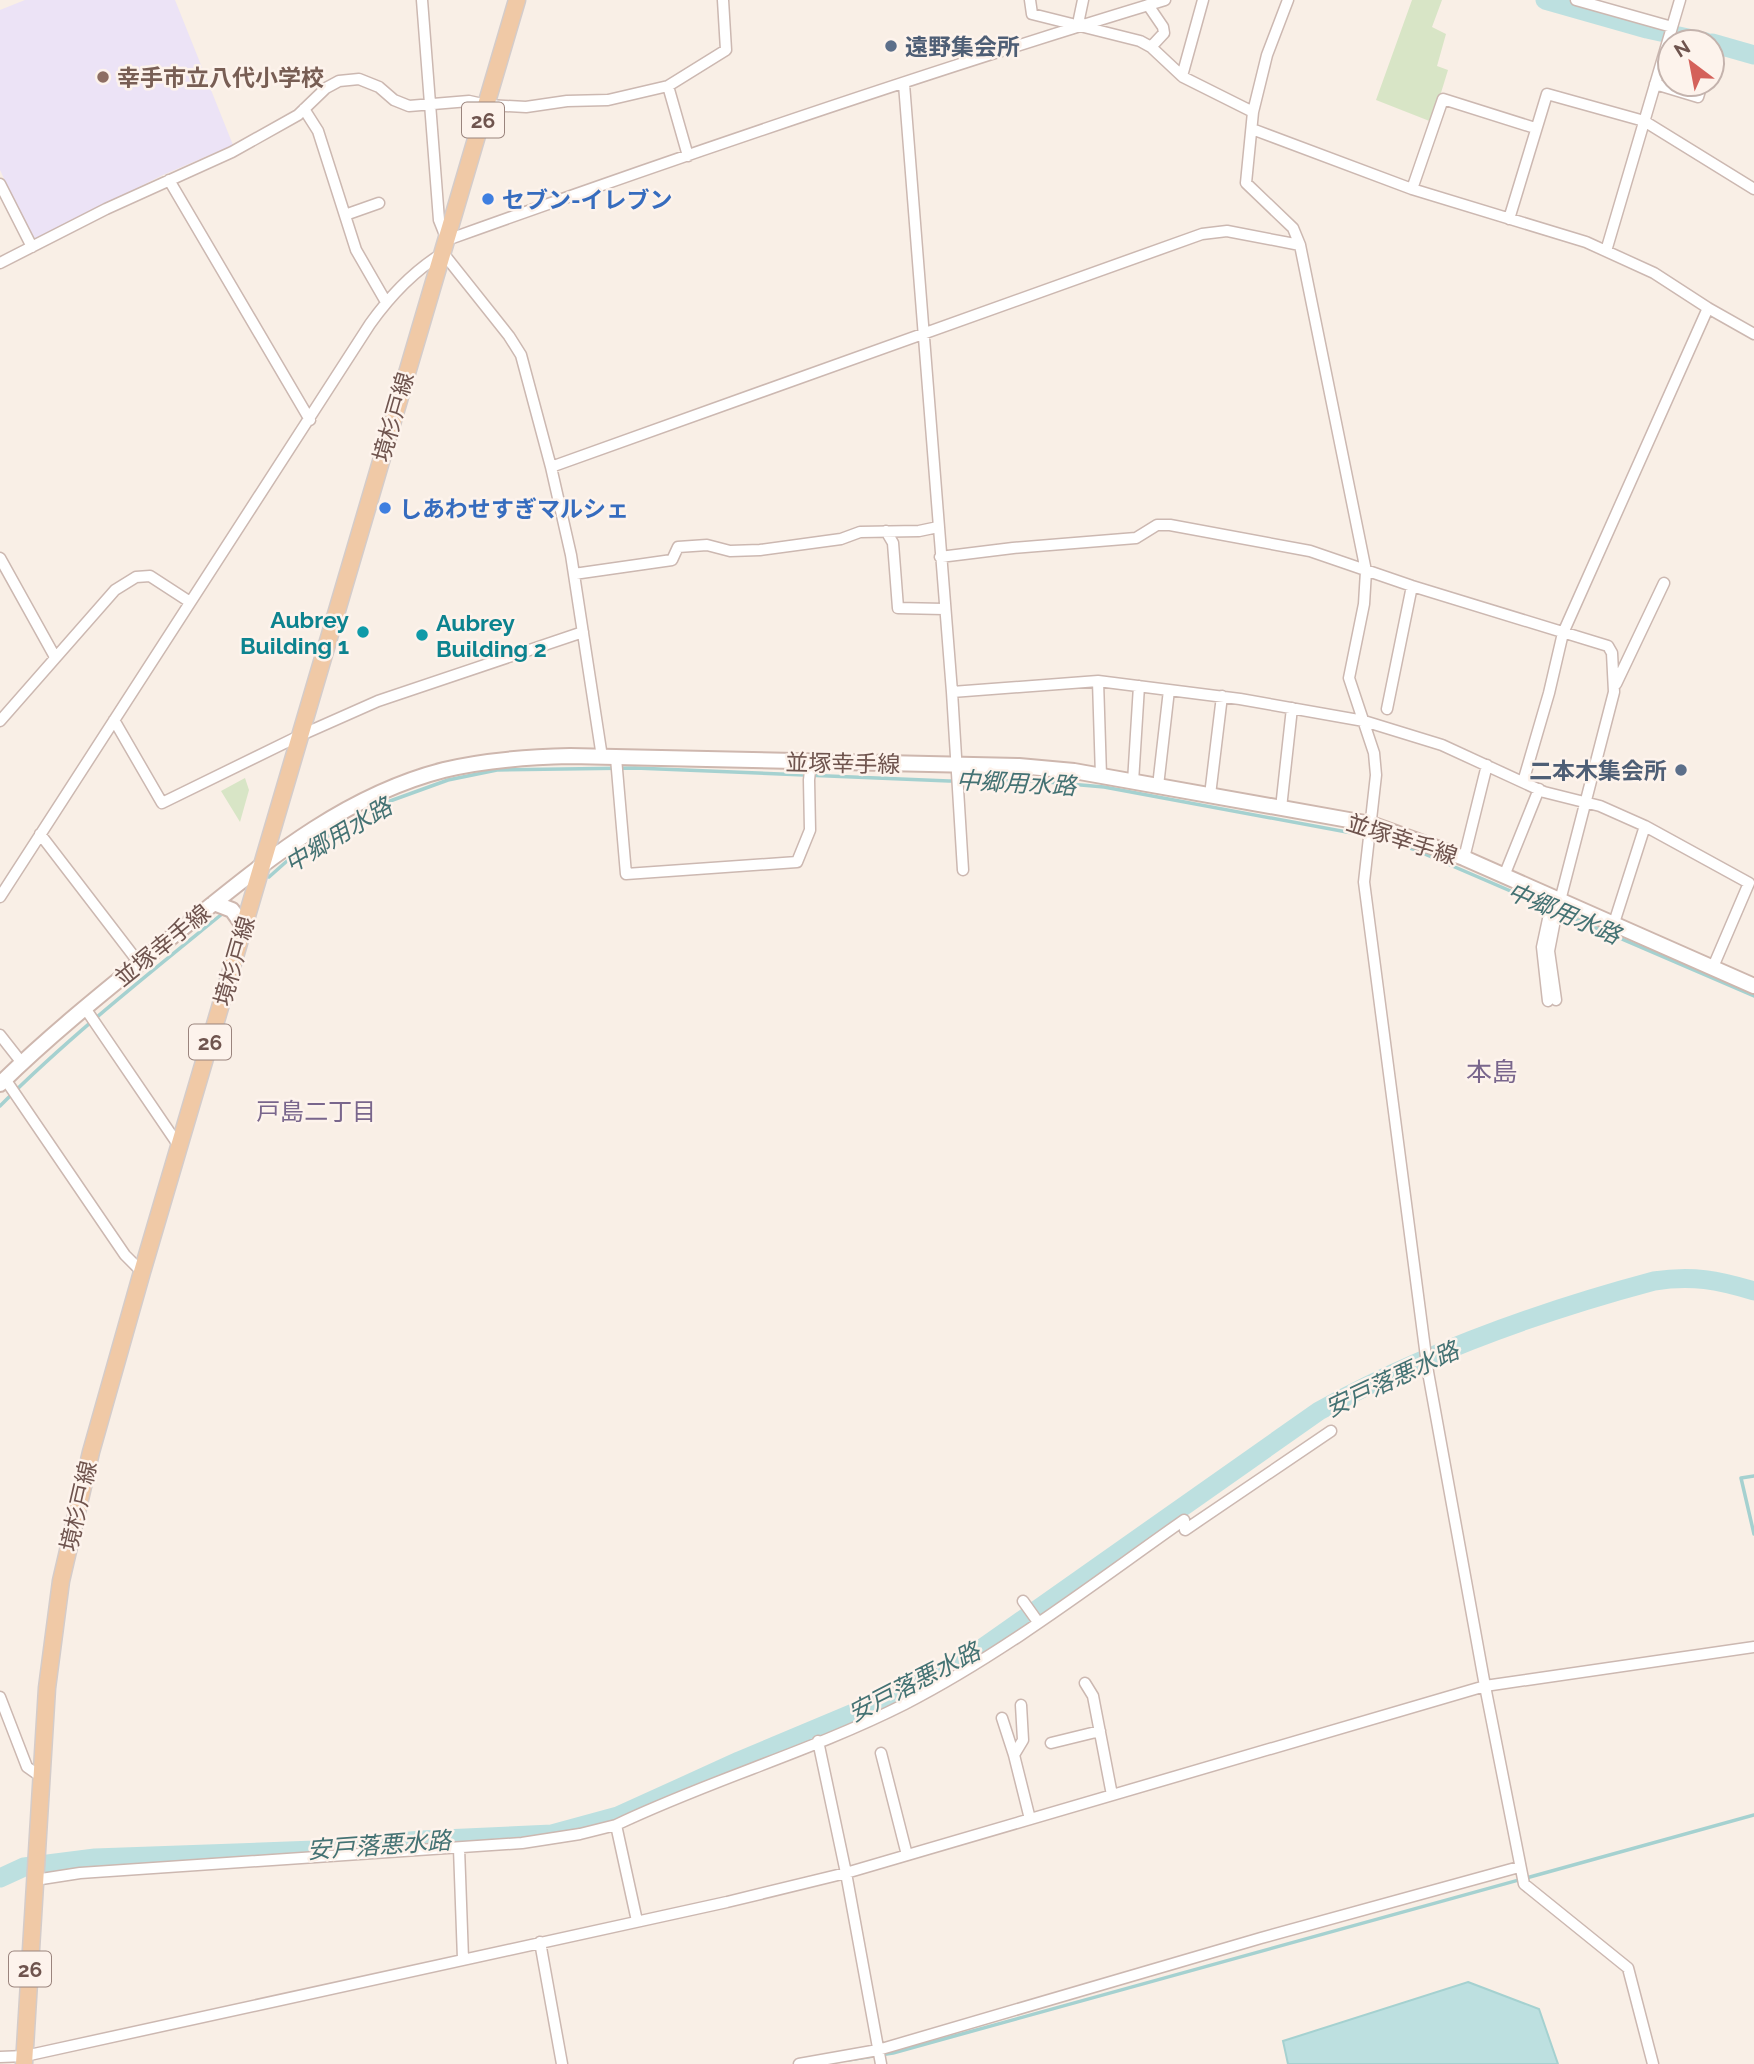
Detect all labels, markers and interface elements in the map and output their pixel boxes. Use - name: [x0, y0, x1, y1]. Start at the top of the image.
- north arrow: [1656, 28, 1726, 98]
- place label: 遠野集会所: [905, 33, 1020, 60]
- text: N: [1670, 35, 1694, 62]
- marker: 遠野集会所: [883, 38, 899, 54]
- place label: 幸手市立八代小学校: [117, 64, 324, 91]
- marker: 幸手市立八代小学校: [95, 69, 111, 85]
- road number: 26: [462, 102, 504, 138]
- place label: セブン-イレブン: [502, 186, 673, 213]
- marker: セブン-イレブン: [480, 191, 496, 207]
- street label: 境杉戸線: [367, 369, 419, 465]
- place label: しあわせすぎマルシェ: [399, 495, 629, 522]
- marker: しあわせすぎマルシェ: [377, 500, 393, 516]
- place label: Aubrey Building 1: [240, 606, 349, 659]
- place label: Aubrey Building 2: [436, 609, 547, 662]
- marker: Aubrey Building 1: [355, 624, 371, 640]
- marker: Aubrey Building 2: [414, 627, 430, 643]
- street label: 並塚幸手線: [785, 748, 901, 778]
- place label: 二本木集会所: [1529, 757, 1667, 784]
- marker: 二本木集会所: [1673, 762, 1689, 778]
- water label: 中郷用水路: [955, 765, 1079, 801]
- water label: 中郷用水路: [279, 791, 399, 878]
- street label: 並塚幸手線: [1343, 808, 1461, 870]
- water label: 中郷用水路: [1503, 876, 1627, 951]
- street label: 並塚幸手線: [109, 898, 215, 992]
- street label: 境杉戸線: [208, 913, 260, 1009]
- road number: 26: [189, 1024, 231, 1060]
- district label: 本島: [1466, 1057, 1518, 1087]
- district label: 戸島二丁目: [256, 1097, 376, 1126]
- water label: 安戸落悪水路: [1321, 1335, 1465, 1423]
- street label: 境杉戸線: [54, 1458, 102, 1554]
- water label: 安戸落悪水路: [843, 1635, 987, 1728]
- water label: 安戸落悪水路: [306, 1825, 454, 1864]
- road number: 26: [9, 1952, 51, 1986]

